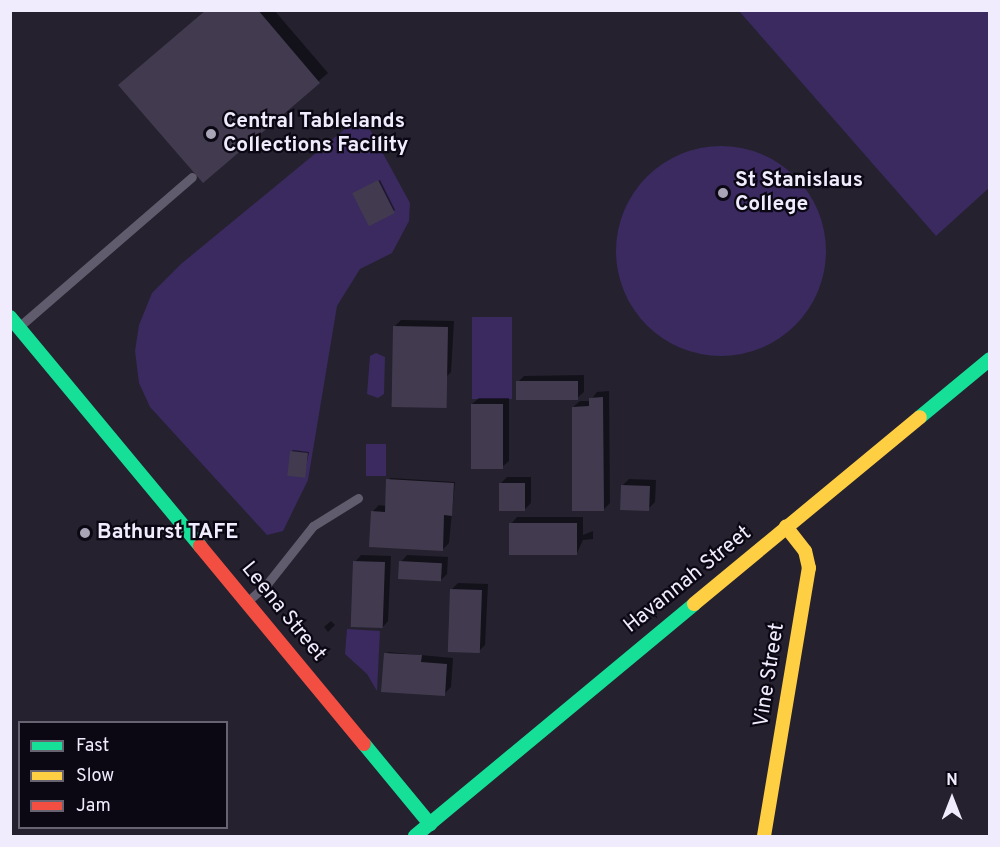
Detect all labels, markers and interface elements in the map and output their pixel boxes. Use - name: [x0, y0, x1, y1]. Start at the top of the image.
- place label: Central Tablelands Collections Facility: [223, 109, 408, 159]
- marker: Central Tablelands Collections Facility: [204, 127, 218, 141]
- place label: St Stanislaus College: [735, 168, 863, 218]
- marker: St Stanislaus College: [716, 186, 730, 200]
- place label: Bathurst TAFE: [97, 520, 238, 546]
- street label: Havannah Street: [619, 521, 757, 639]
- marker: Bathurst TAFE: [78, 526, 92, 540]
- street label: Leena Street: [235, 557, 331, 667]
- street label: Vine Street: [749, 621, 791, 729]
- legend: [18, 721, 228, 829]
- text: Fast: [76, 735, 109, 758]
- text: Slow: [76, 765, 114, 788]
- north arrow: [922, 769, 982, 829]
- text: N: [946, 771, 958, 791]
- text: Jam: [76, 795, 111, 818]

